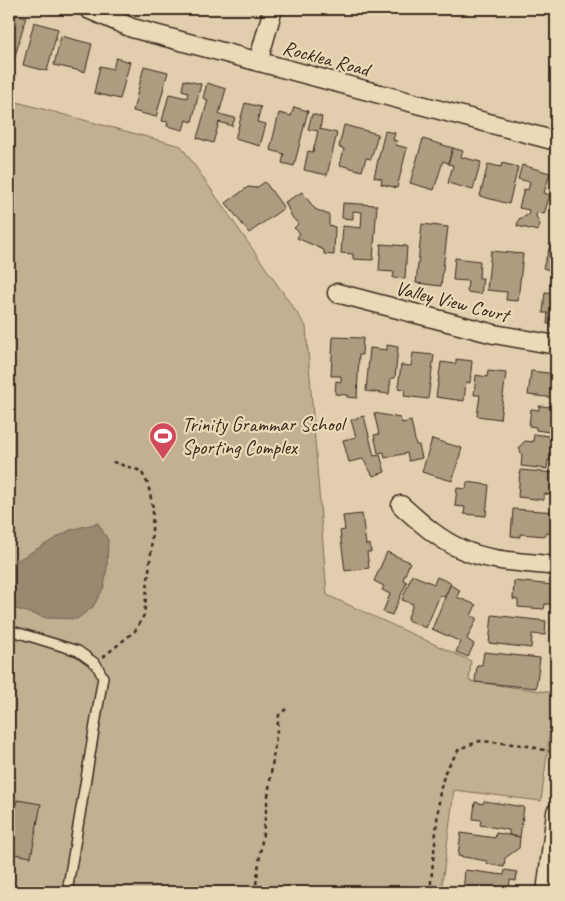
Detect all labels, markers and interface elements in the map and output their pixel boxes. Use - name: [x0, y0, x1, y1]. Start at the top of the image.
- street label: Rocklea Road: [280, 35, 375, 83]
- street label: Valley View Court: [393, 275, 514, 328]
- place label: Trinity Grammar School Sporting Complex: [182, 412, 348, 460]
- sports icon: Trinity Grammar School Sporting Complex: [148, 421, 178, 460]

